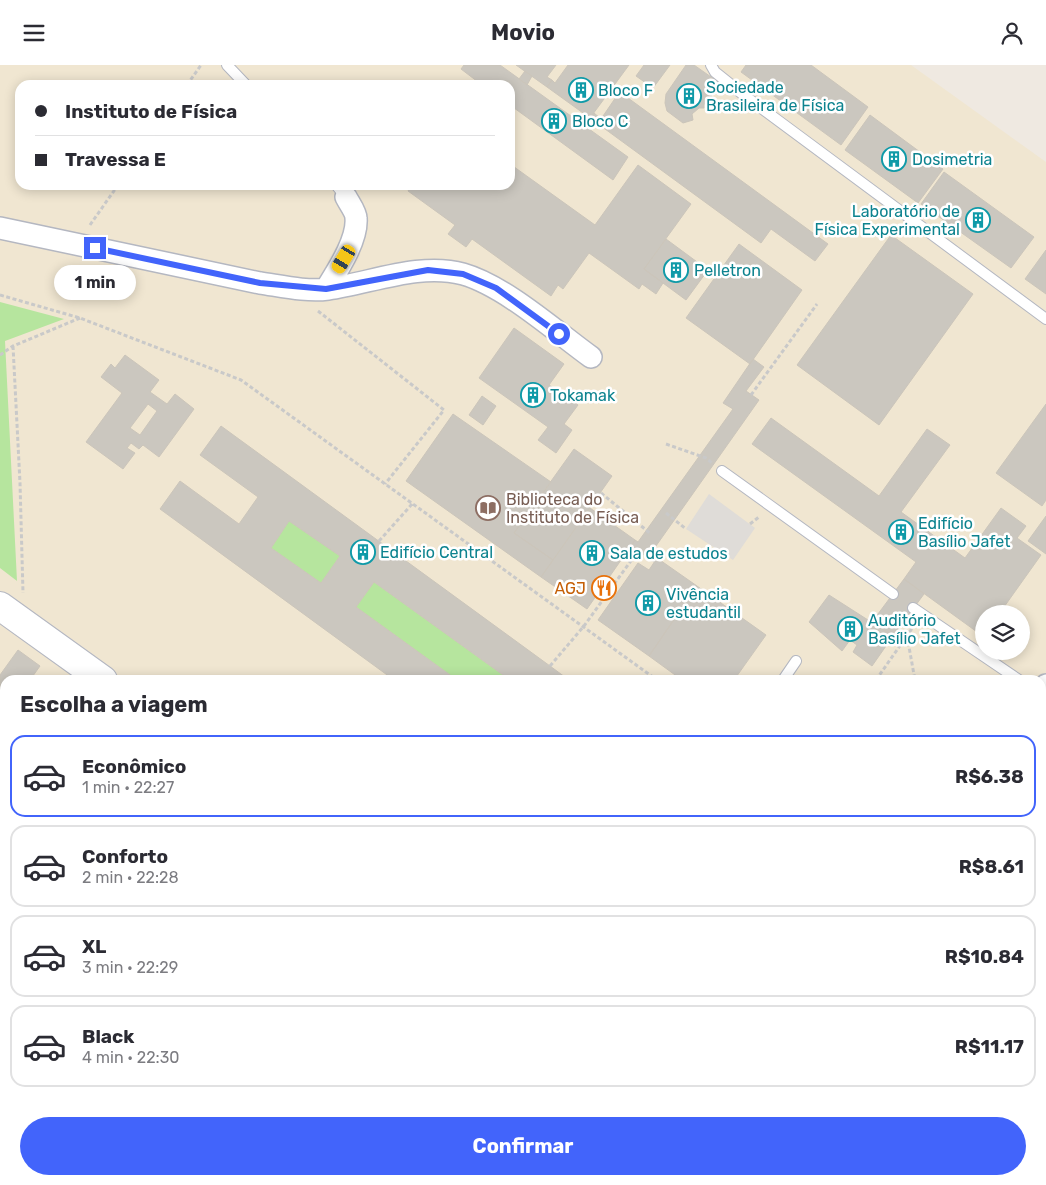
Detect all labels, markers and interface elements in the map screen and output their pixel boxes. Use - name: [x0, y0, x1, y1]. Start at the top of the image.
- icon: menu: [20, 19, 48, 47]
- text: Movio: [491, 19, 555, 46]
- icon: person: [998, 19, 1026, 47]
- building icon: Bloco F: [568, 77, 594, 103]
- place label: Sociedade Brasileira de Física: [706, 78, 844, 115]
- place label: Bloco F: [598, 81, 653, 100]
- building icon: Sociedade Brasileira de Física: [676, 83, 702, 109]
- text: Instituto de Física: [65, 100, 237, 123]
- building icon: Bloco C: [541, 108, 567, 134]
- place label: Bloco C: [572, 112, 628, 131]
- building icon: Dosimetria: [881, 146, 907, 172]
- text: Travessa E: [65, 148, 166, 171]
- place label: Dosimetria: [912, 150, 992, 169]
- place label: Laboratório de Física Experimental: [815, 202, 960, 239]
- building icon: Laboratório de Física Experimental: [965, 207, 991, 233]
- route end: [84, 237, 106, 259]
- car: [329, 242, 358, 276]
- building icon: Pelletron: [663, 257, 689, 283]
- place label: Pelletron: [694, 261, 761, 280]
- callout: 1 min: [54, 265, 136, 301]
- text: 1 min: [75, 273, 115, 292]
- route start: [548, 323, 570, 345]
- building icon: Tokamak: [520, 382, 546, 408]
- place label: Tokamak: [550, 386, 616, 405]
- place label: Biblioteca do Instituto de Física: [506, 490, 639, 527]
- library icon: Biblioteca do Instituto de Física: [475, 495, 501, 521]
- place label: Edifício Basílio Jafet: [918, 514, 1010, 551]
- building icon: Edifício Basílio Jafet: [888, 519, 914, 545]
- building icon: Edifício Central: [350, 539, 376, 565]
- building icon: Sala de estudos: [579, 540, 605, 566]
- place label: Edifício Central: [380, 543, 493, 562]
- place label: Sala de estudos: [610, 544, 728, 563]
- restaurant icon: AGJ: [591, 575, 617, 601]
- place label: AGJ: [554, 579, 586, 598]
- place label: Vivência estudantil: [666, 585, 741, 622]
- building icon: Vivência estudantil: [635, 590, 661, 616]
- map controls: [975, 605, 1030, 660]
- button: layers: [975, 605, 1030, 660]
- place label: Auditório Basílio Jafet: [868, 611, 960, 648]
- building icon: Auditório Basílio Jafet: [837, 616, 863, 642]
- text: Escolha a viagem: [20, 691, 208, 718]
- icon: car: [22, 754, 67, 799]
- text: Econômico: [82, 755, 186, 778]
- text: R$6.38: [955, 765, 1024, 788]
- text: 1 min · 22:27: [82, 778, 174, 797]
- icon: car: [22, 844, 67, 889]
- text: Conforto: [82, 845, 168, 868]
- text: R$8.61: [959, 855, 1024, 878]
- text: 2 min · 22:28: [82, 868, 179, 887]
- icon: car: [22, 934, 67, 979]
- text: XL: [82, 935, 106, 958]
- text: R$10.84: [945, 945, 1024, 968]
- text: 3 min · 22:29: [82, 958, 178, 977]
- icon: car: [22, 1024, 67, 1069]
- text: Black: [82, 1025, 134, 1048]
- text: R$11.17: [955, 1035, 1024, 1058]
- text: 4 min · 22:30: [82, 1048, 179, 1067]
- button: Confirmar: [20, 1117, 1026, 1175]

